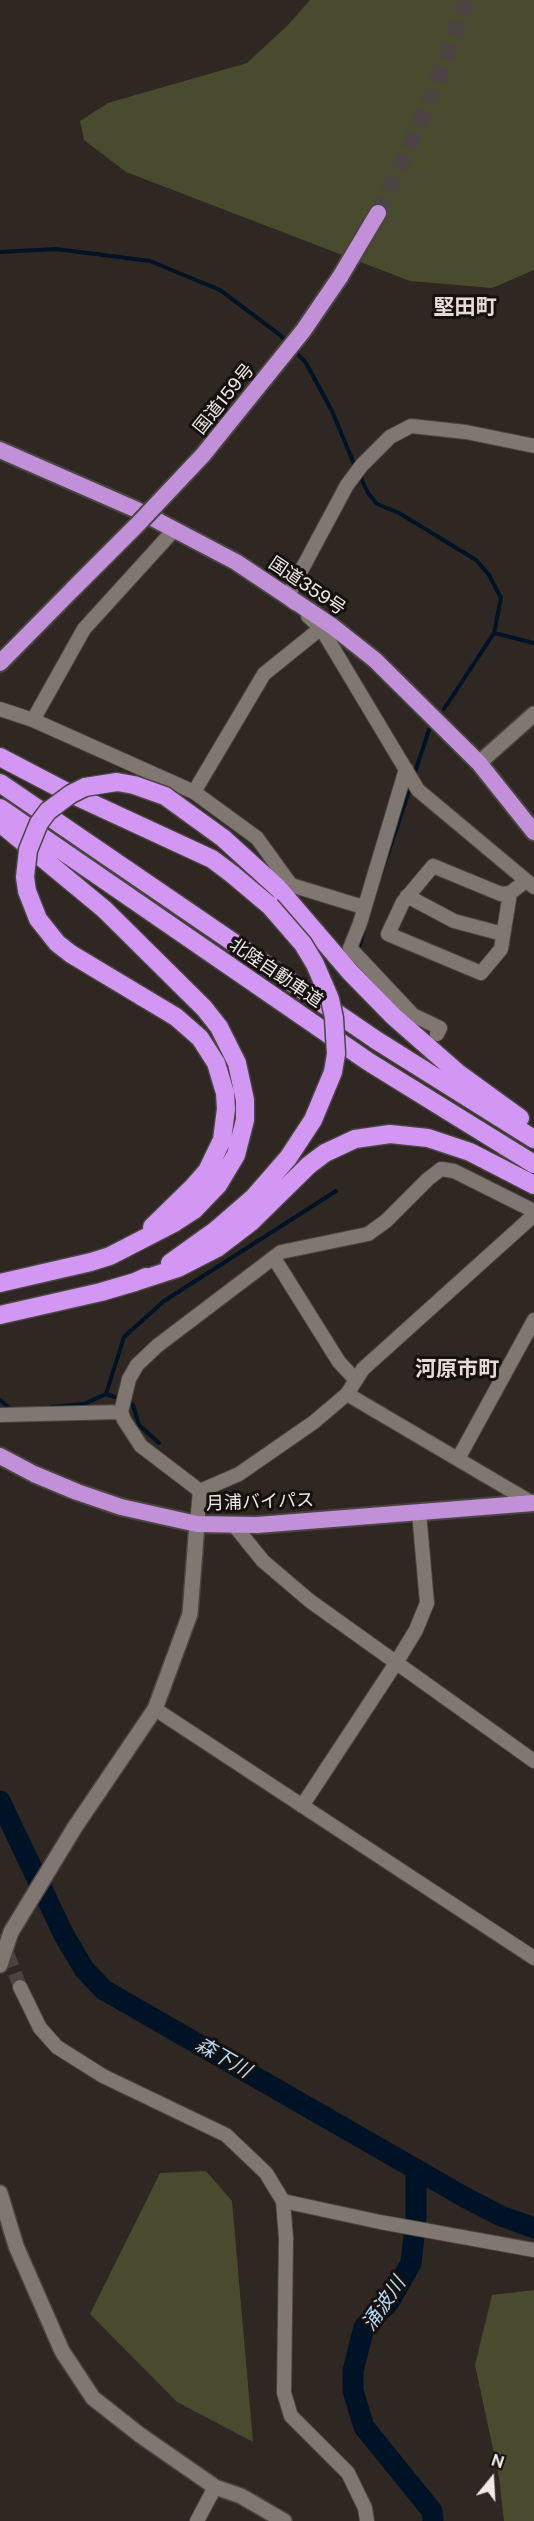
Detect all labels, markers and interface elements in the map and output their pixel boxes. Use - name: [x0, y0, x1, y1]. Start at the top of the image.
- district label: 堅田町: [434, 295, 496, 321]
- street label: 国道159号: [189, 360, 259, 438]
- street label: 国道359号: [264, 552, 350, 620]
- street label: 北陸自動車道: [225, 934, 327, 1012]
- district label: 河原市町: [415, 1357, 499, 1383]
- street label: 月浦バイパス: [206, 1489, 314, 1515]
- water label: 森下川: [191, 2033, 255, 2083]
- water label: 涌波川: [357, 2272, 411, 2336]
- north arrow: [462, 2449, 522, 2509]
- text: N: [489, 2450, 507, 2472]

